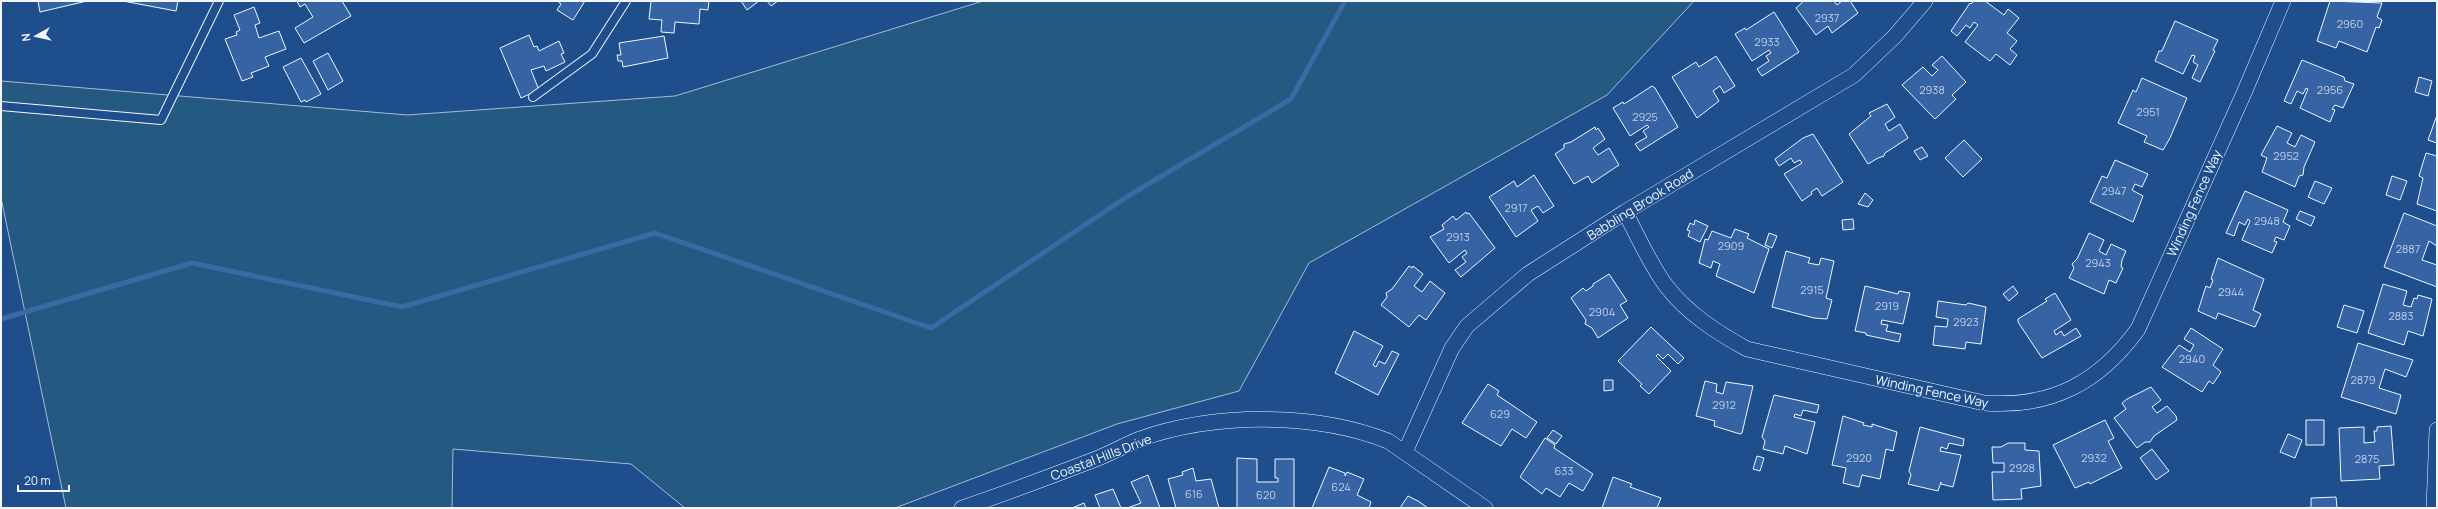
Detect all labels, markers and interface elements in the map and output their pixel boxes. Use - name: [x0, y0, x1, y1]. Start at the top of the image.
- house number: 2937: [1815, 10, 1839, 25]
- north arrow: [16, 16, 56, 56]
- house number: 2960: [2337, 16, 2363, 31]
- text: N: [18, 32, 34, 42]
- house number: 2933: [1754, 34, 1780, 49]
- house number: 2938: [1919, 82, 1945, 97]
- house number: 2956: [2317, 82, 2343, 97]
- house number: 2951: [2136, 104, 2160, 119]
- house number: 2925: [1632, 109, 1658, 124]
- street label: Winding Fence Way: [2162, 147, 2226, 259]
- house number: 2952: [2273, 148, 2299, 163]
- street label: Babbling Brook Road: [1583, 164, 1697, 244]
- house number: 2947: [2101, 183, 2127, 198]
- house number: 2917: [1505, 200, 1527, 215]
- house number: 2948: [2254, 213, 2280, 228]
- house number: 2913: [1446, 229, 1470, 244]
- house number: 2909: [1718, 238, 1744, 253]
- house number: 2887: [2396, 241, 2420, 256]
- house number: 2943: [2085, 255, 2111, 270]
- house number: 2915: [1800, 282, 1824, 297]
- house number: 2944: [2218, 284, 2244, 299]
- house number: 2919: [1875, 298, 1899, 313]
- house number: 2904: [1589, 304, 1615, 319]
- house number: 2883: [2388, 308, 2414, 323]
- house number: 2923: [1953, 314, 1979, 329]
- house number: 2940: [2179, 351, 2205, 366]
- street label: Winding Fence Way: [1874, 370, 1990, 412]
- house number: 2879: [2350, 372, 2376, 387]
- house number: 2912: [1712, 397, 1736, 412]
- house number: 629: [1490, 406, 1510, 421]
- street label: Coastal Hills Drive: [1048, 429, 1155, 485]
- house number: 2920: [1846, 450, 1872, 465]
- house number: 2932: [2081, 450, 2107, 465]
- house number: 2875: [2355, 451, 2379, 466]
- house number: 2928: [2009, 460, 2035, 475]
- house number: 633: [1555, 463, 1574, 478]
- scale bar: [18, 467, 69, 493]
- text: 20 m: [24, 472, 51, 489]
- house number: 624: [1331, 479, 1351, 494]
- house number: 616: [1185, 486, 1203, 501]
- house number: 620: [1256, 487, 1276, 502]

